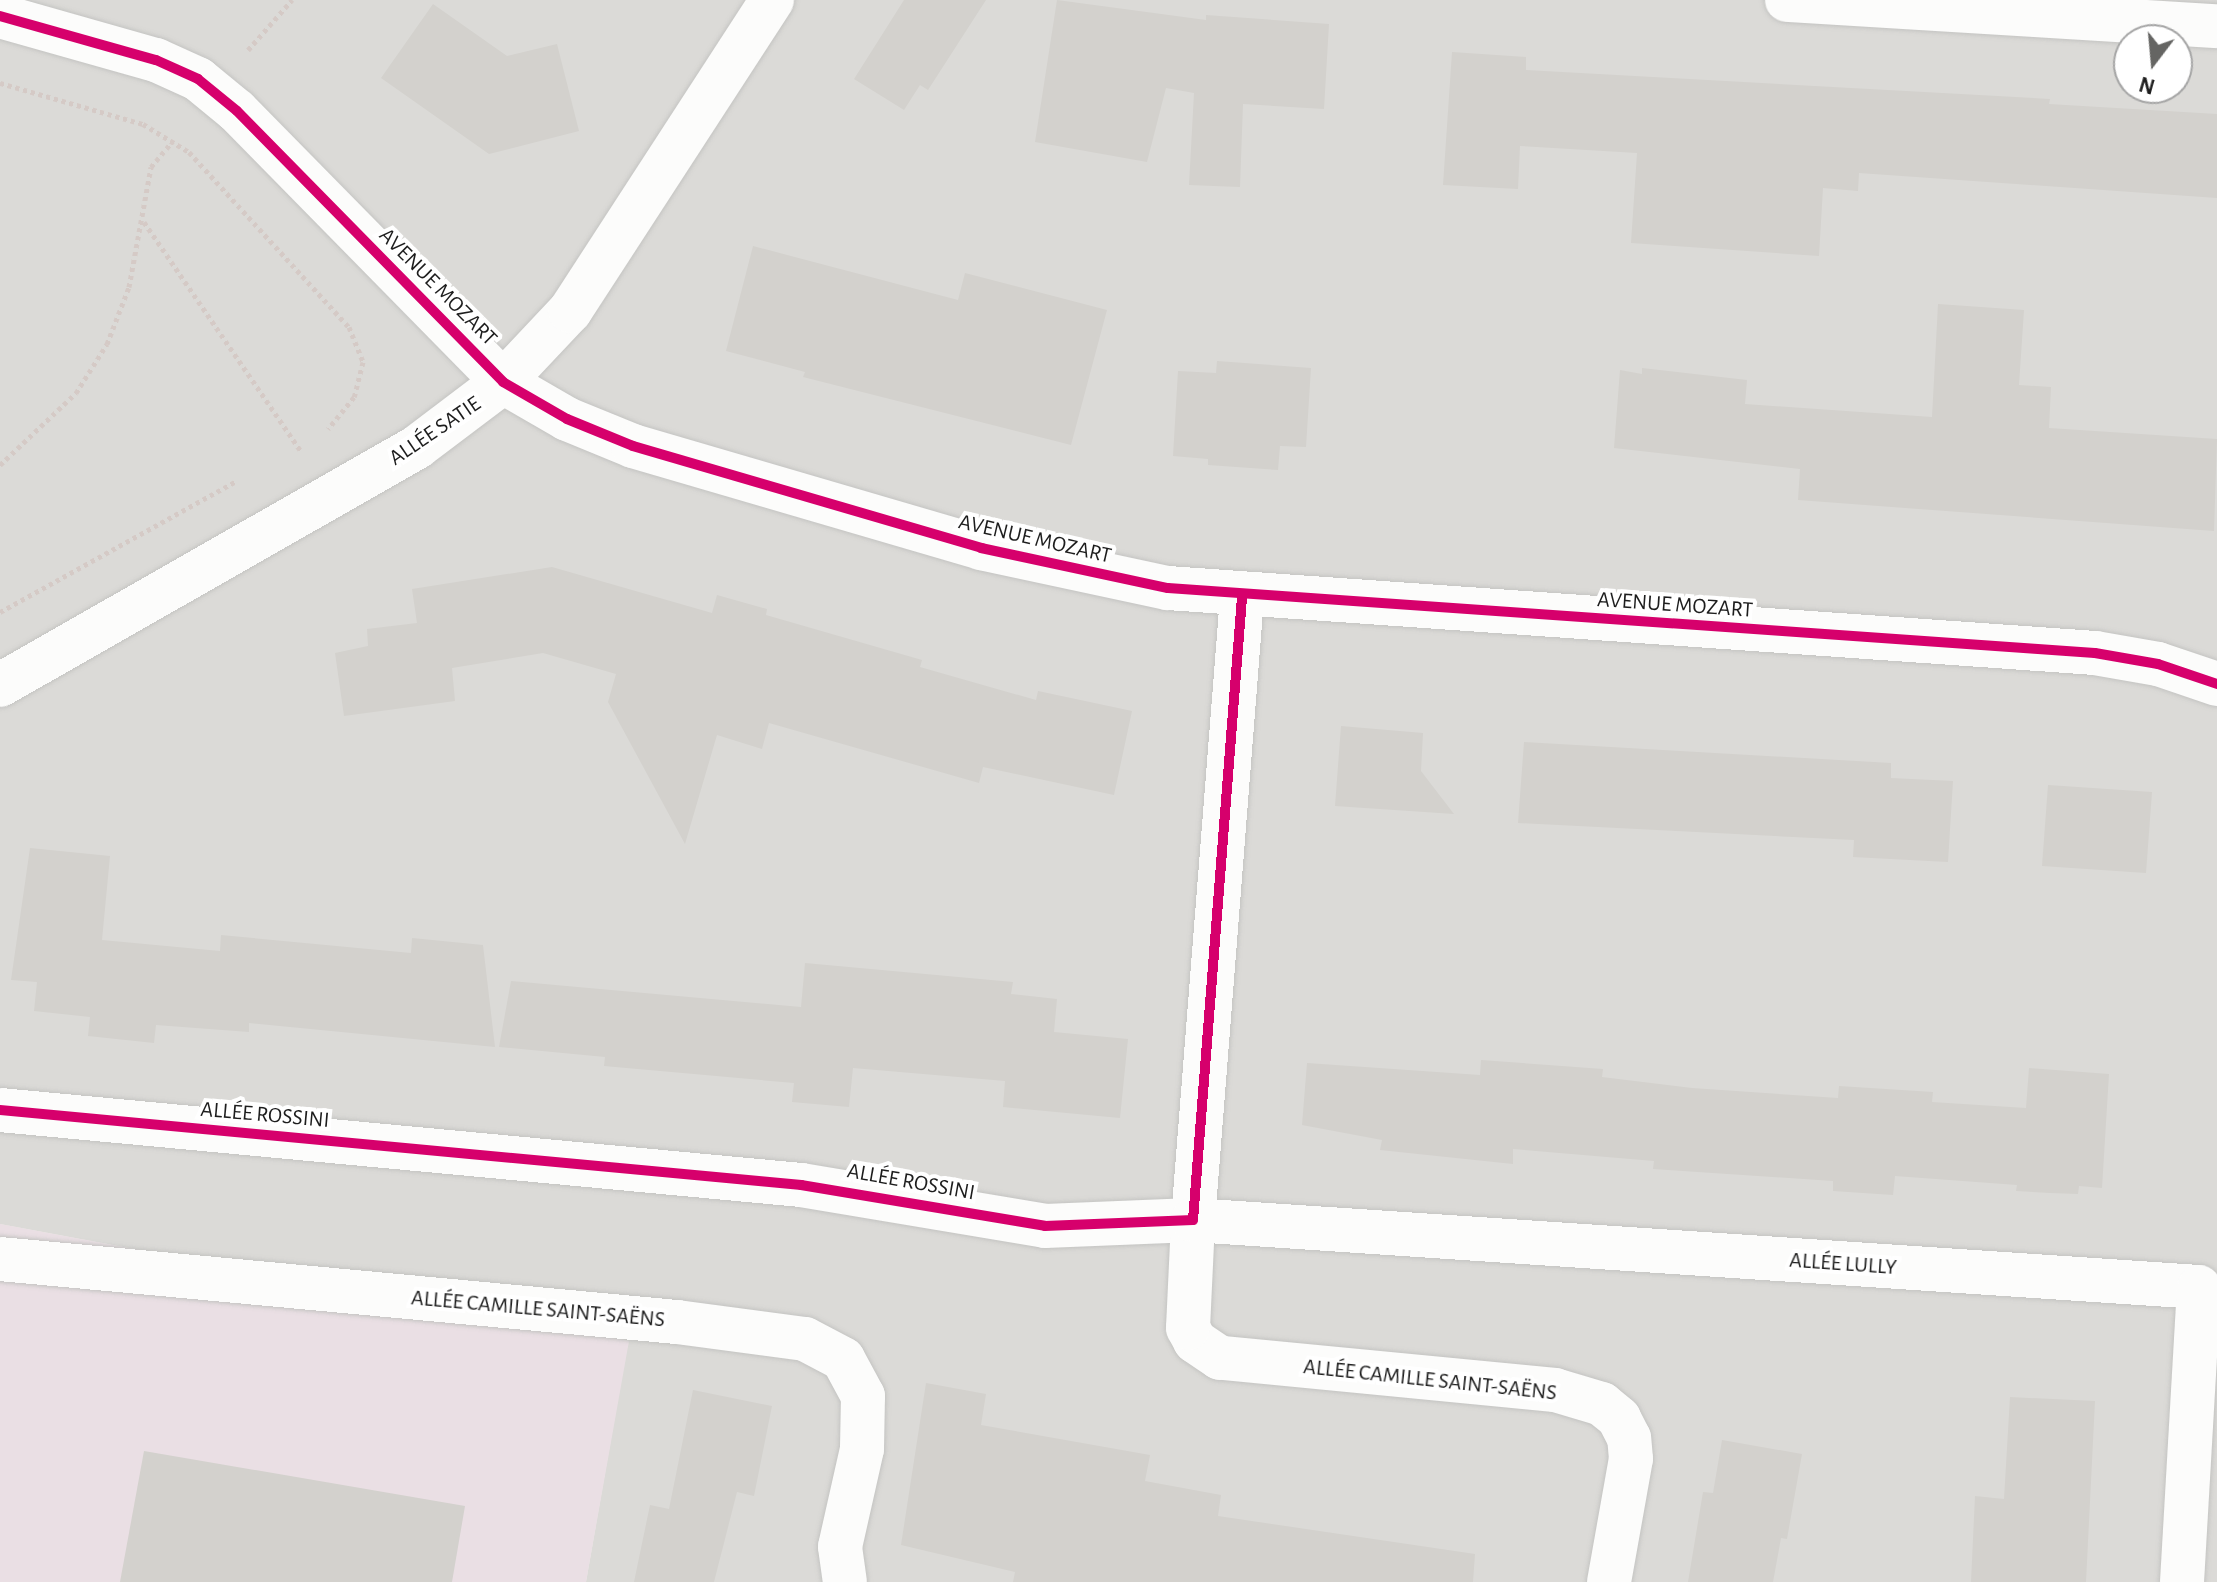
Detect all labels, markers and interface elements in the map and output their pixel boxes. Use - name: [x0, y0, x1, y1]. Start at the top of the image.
- north arrow: [2113, 24, 2193, 104]
- text: N: [2137, 72, 2157, 98]
- street label: AVENUE MOZART: [373, 222, 503, 352]
- street label: ALLÉE SATIE: [384, 391, 486, 471]
- street label: AVENUE MOZART: [956, 509, 1114, 569]
- street label: AVENUE MOZART: [1596, 586, 1754, 624]
- street label: ALLÉE ROSSINI: [199, 1096, 331, 1134]
- street label: ALLÉE ROSSINI: [845, 1158, 977, 1206]
- street label: ALLÉE LULLY: [1788, 1247, 1898, 1281]
- street label: ALLÉE CAMILLE SAINT-SAËNS: [410, 1285, 666, 1333]
- street label: ALLÉE CAMILLE SAINT-SAËNS: [1302, 1354, 1558, 1406]

